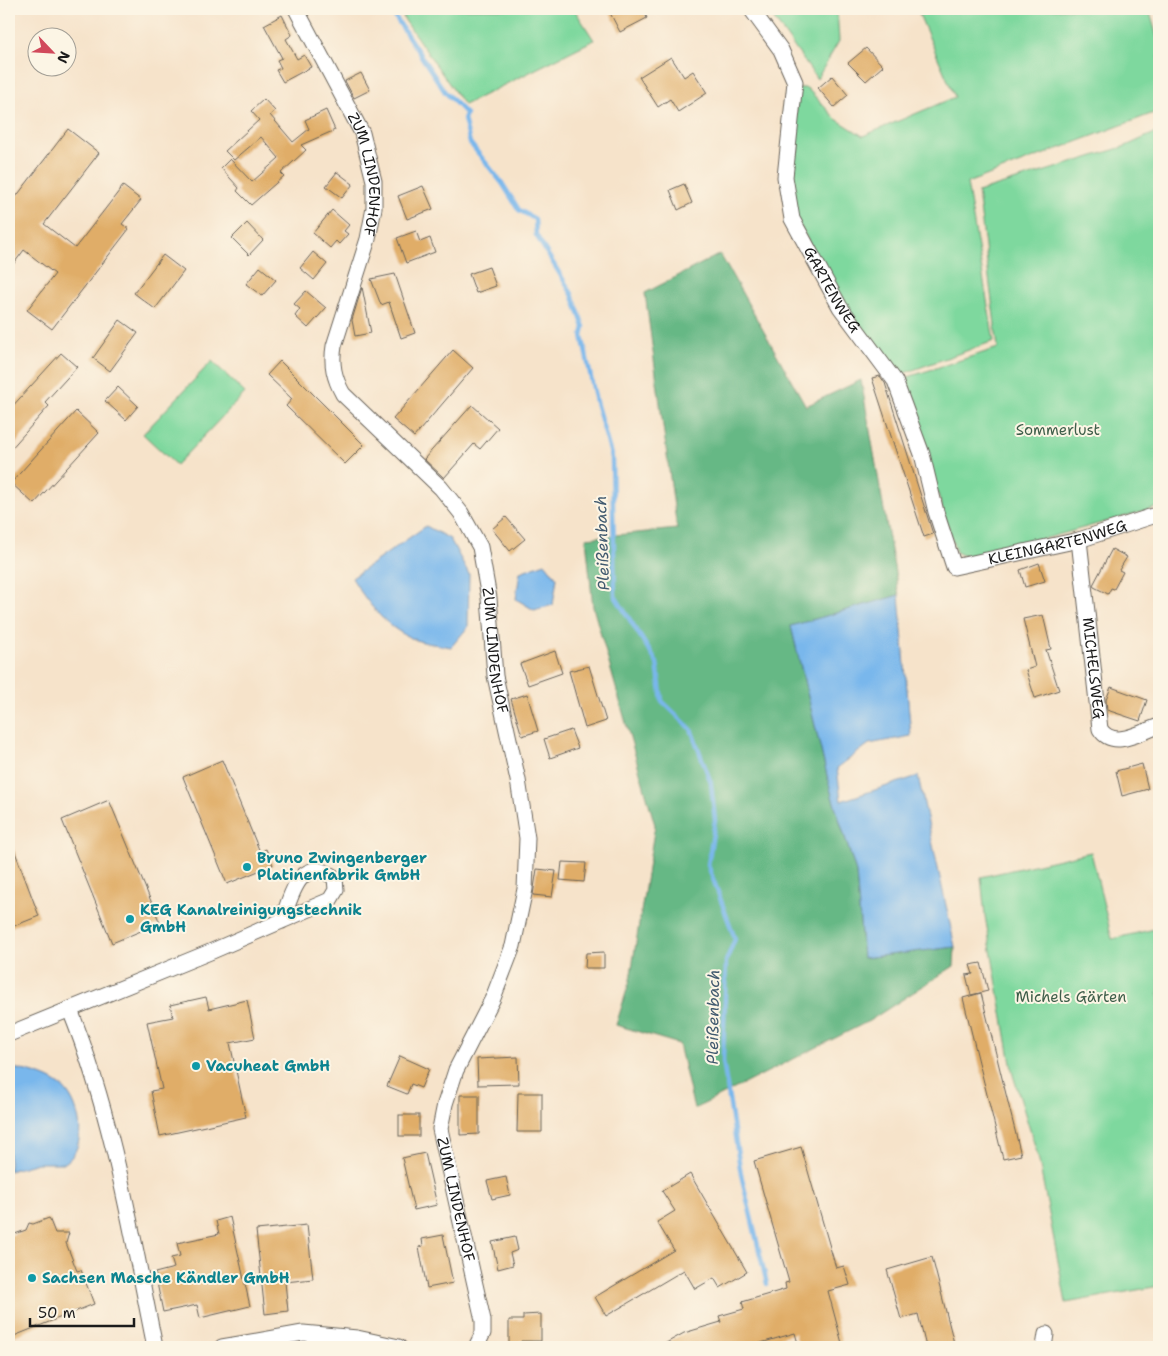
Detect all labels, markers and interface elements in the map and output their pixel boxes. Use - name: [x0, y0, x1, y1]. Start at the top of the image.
- north arrow: [28, 28, 78, 78]
- text: N: [53, 49, 74, 66]
- street label: ZUM LINDENHOF: [343, 109, 385, 238]
- street label: GARTENWEG: [799, 243, 865, 336]
- park label: Sommerlust: [1016, 420, 1100, 440]
- water label: Pleißenbach: [590, 495, 614, 591]
- street label: KLEINGARTENWEG: [986, 515, 1129, 569]
- street label: ZUM LINDENHOF: [477, 586, 513, 715]
- street label: MICHELSWEG: [1078, 616, 1109, 720]
- place label: Bruno Zwingenberger Platinenfabrik GmbH: [257, 848, 427, 885]
- marker: Bruno Zwingenberger Platinenfabrik GmbH: [241, 861, 253, 873]
- place label: KEG Kanalreinigungstechnik GmbH: [140, 900, 362, 937]
- marker: KEG Kanalreinigungstechnik GmbH: [124, 913, 136, 925]
- water label: Pleißenbach: [702, 969, 724, 1065]
- park label: Michels Gärten: [1015, 987, 1127, 1007]
- place label: Vacuheat GmbH: [206, 1056, 330, 1076]
- marker: Vacuheat GmbH: [190, 1060, 202, 1072]
- street label: ZUM LINDENHOF: [432, 1135, 480, 1264]
- place label: Sachsen Masche Kändler GmbH: [42, 1268, 290, 1288]
- marker: Sachsen Masche Kändler GmbH: [26, 1272, 38, 1284]
- scale bar: [30, 1296, 134, 1328]
- text: 50 m: [38, 1303, 76, 1323]

